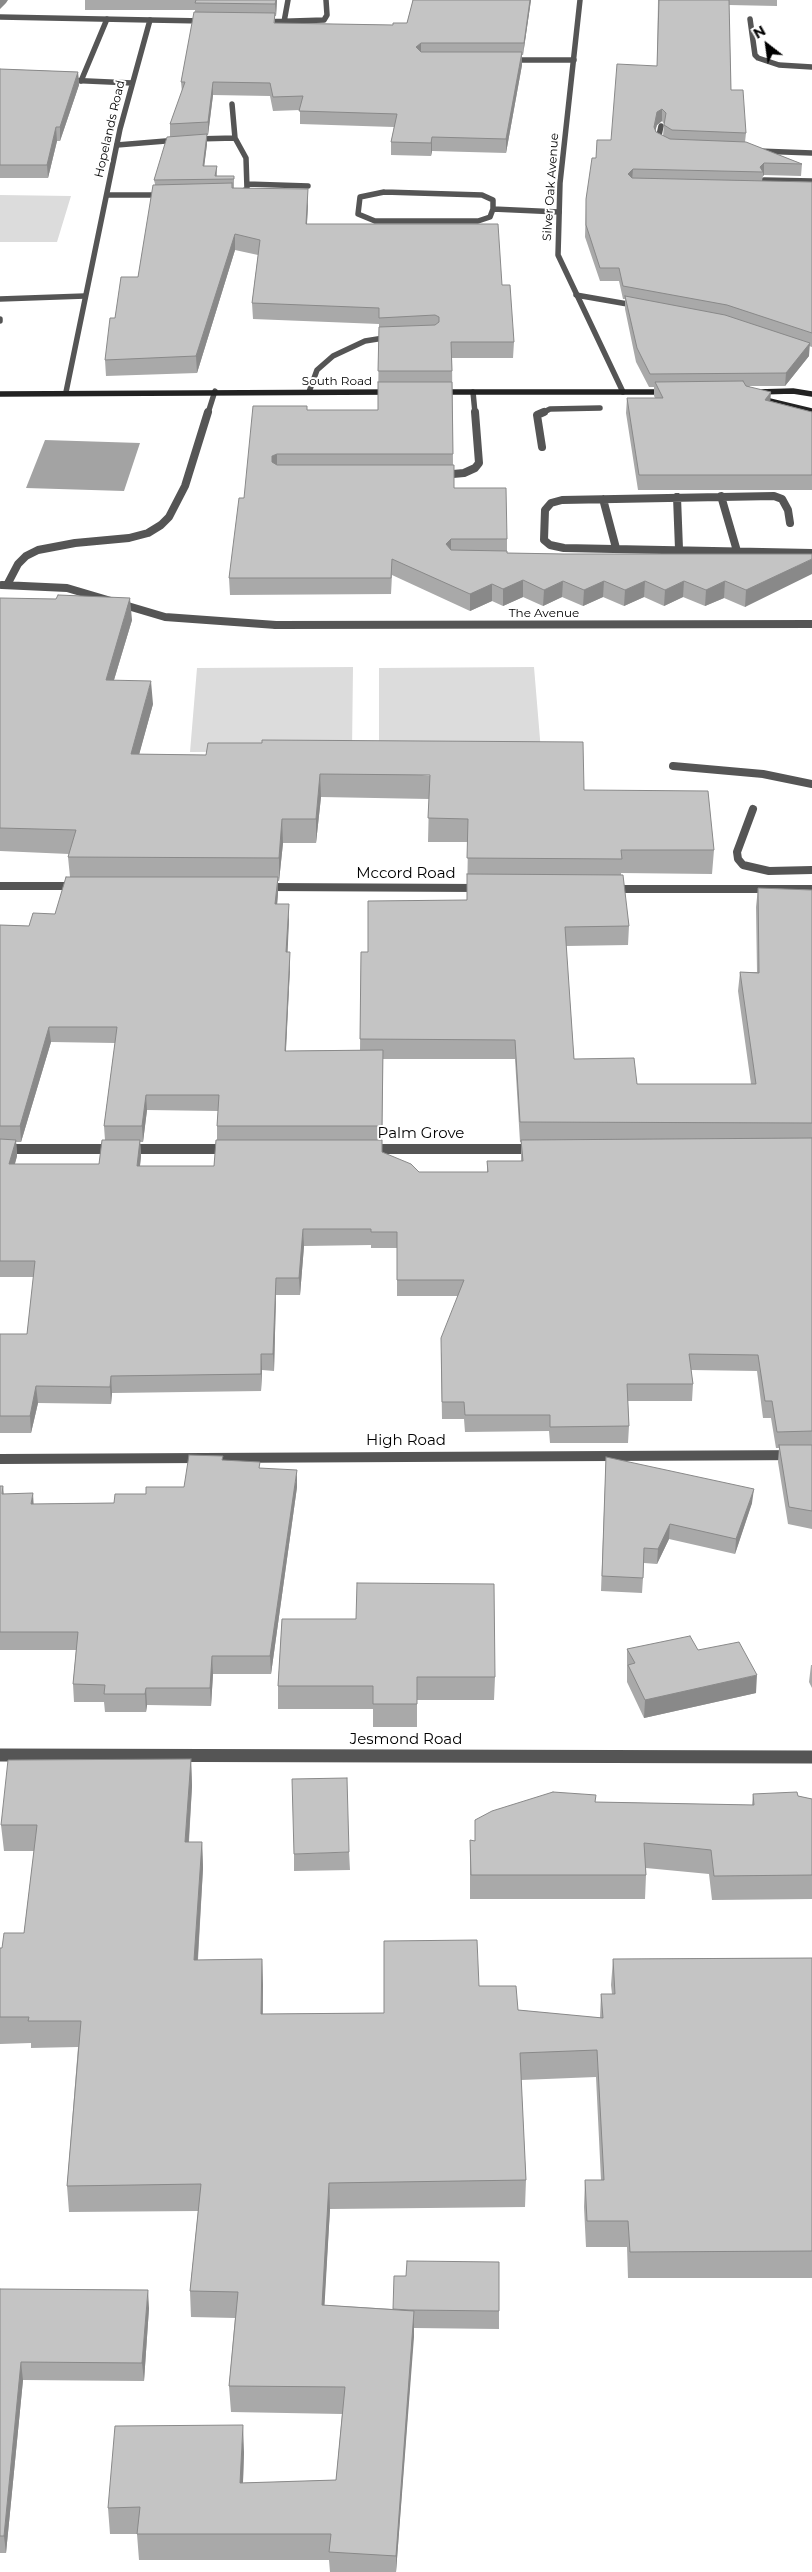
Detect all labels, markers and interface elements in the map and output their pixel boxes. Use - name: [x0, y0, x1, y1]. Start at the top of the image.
- north arrow: [742, 20, 792, 70]
- text: N: [750, 21, 769, 43]
- street label: Hopelands Road: [92, 79, 128, 179]
- street label: Silver Oak Avenue: [540, 133, 562, 241]
- street label: South Road: [302, 374, 372, 388]
- street label: The Avenue: [509, 606, 579, 620]
- street label: Mccord Road: [356, 865, 456, 883]
- street label: Palm Grove: [378, 1125, 464, 1143]
- street label: High Road: [366, 1432, 446, 1450]
- street label: Jesmond Road: [350, 1731, 462, 1749]

